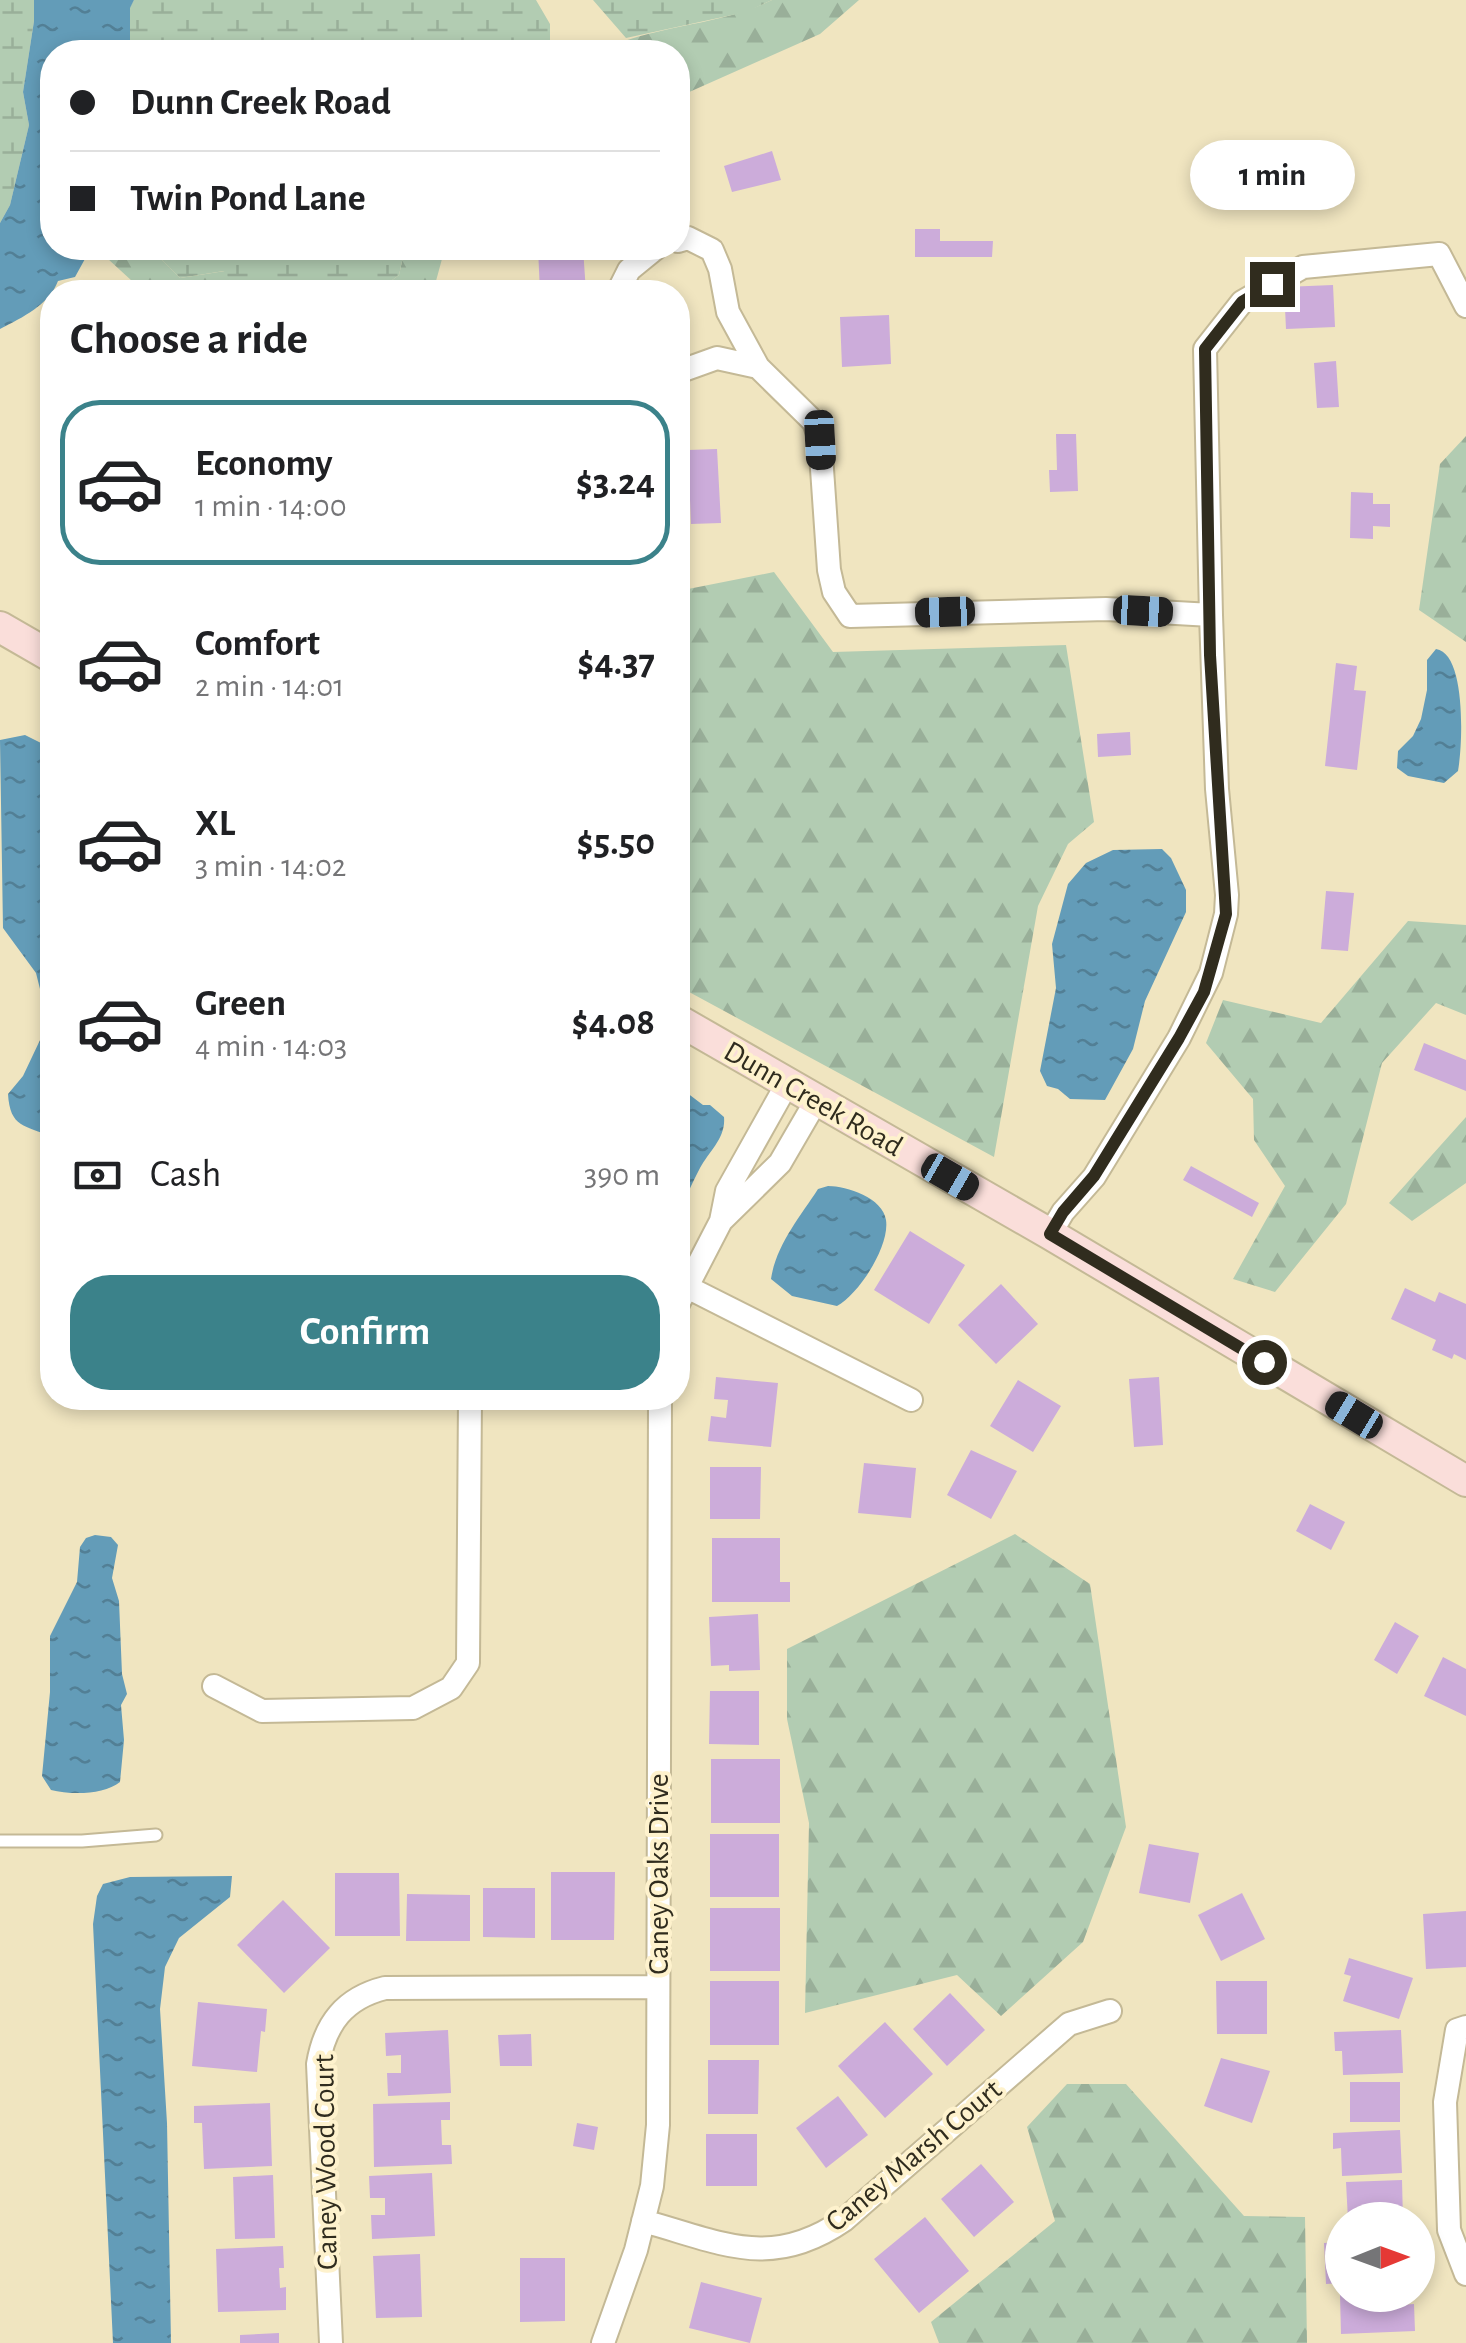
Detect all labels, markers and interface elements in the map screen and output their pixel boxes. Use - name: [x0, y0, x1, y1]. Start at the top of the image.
- text: Dunn Creek Road: [130, 84, 391, 122]
- callout: 1 min: [1190, 139, 1354, 209]
- text: 1 min: [1239, 159, 1306, 191]
- text: Twin Pond Lane: [130, 180, 366, 218]
- route end: [1250, 262, 1295, 307]
- text: Choose a ride: [70, 317, 308, 362]
- car: [803, 409, 837, 471]
- icon: car: [75, 438, 165, 528]
- text: Economy: [195, 445, 333, 483]
- text: $3.24: [576, 464, 655, 502]
- text: 1 min · 14:00: [195, 490, 347, 522]
- car: [1112, 594, 1174, 628]
- car: [914, 596, 976, 628]
- icon: car: [75, 618, 165, 708]
- text: Comfort: [195, 625, 320, 663]
- text: $4.37: [577, 644, 655, 682]
- text: 2 min · 14:01: [195, 670, 344, 702]
- icon: car: [75, 798, 165, 888]
- text: XL: [195, 805, 235, 843]
- text: $5.50: [577, 824, 655, 862]
- text: 3 min · 14:02: [195, 850, 346, 882]
- icon: car: [75, 978, 165, 1068]
- text: Green: [195, 985, 286, 1023]
- text: $4.08: [572, 1004, 655, 1042]
- text: 4 min · 14:03: [195, 1030, 347, 1062]
- street label: Dunn Creek Road: [719, 1036, 907, 1162]
- icon: cash: [70, 1148, 125, 1203]
- car: [917, 1149, 983, 1205]
- text: Cash: [150, 1156, 221, 1194]
- text: 390 m: [584, 1159, 660, 1191]
- button: Confirm: [70, 1275, 660, 1390]
- route start: [1242, 1340, 1287, 1385]
- car: [1321, 1387, 1387, 1443]
- street label: Caney Oaks Drive: [644, 1773, 674, 1975]
- street label: Caney Wood Court: [309, 2054, 343, 2270]
- street label: Caney Marsh Court: [821, 2074, 1008, 2238]
- north arrow: [1325, 2202, 1435, 2312]
- map controls: [1325, 2202, 1435, 2312]

